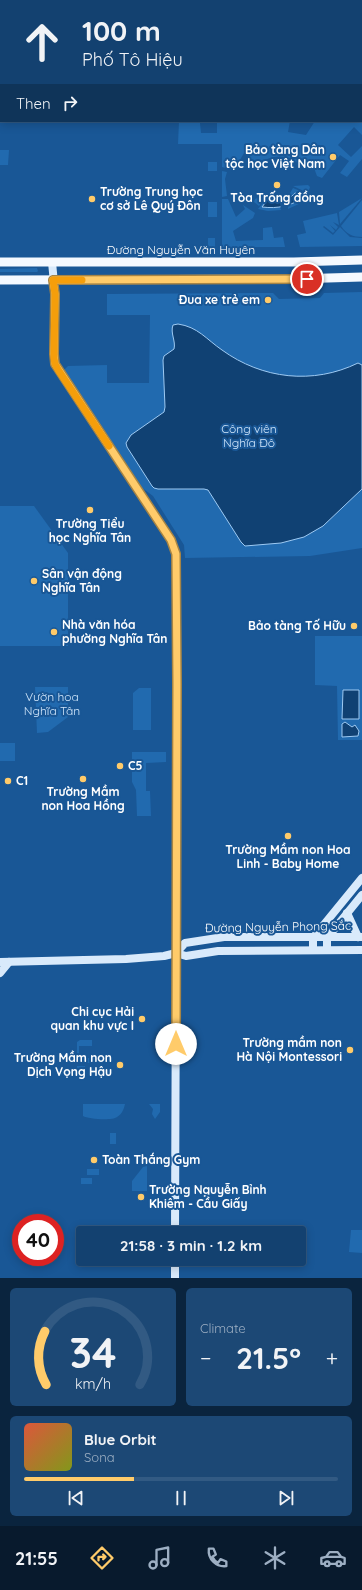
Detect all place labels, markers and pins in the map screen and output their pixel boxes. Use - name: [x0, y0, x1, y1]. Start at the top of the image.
- place label: Bảo tàng Dân tộc học Việt Nam: [225, 142, 325, 171]
- marker: Bảo tàng Dân tộc học Việt Nam: [328, 152, 338, 162]
- marker: Tòa Trống đồng: [272, 180, 282, 190]
- place label: Trường Trung học cơ sở Lê Quý Đôn: [100, 184, 203, 213]
- place label: Tòa Trống đồng: [230, 190, 324, 205]
- marker: Trường Trung học cơ sở Lê Quý Đôn: [87, 194, 97, 204]
- pin: [290, 262, 324, 296]
- place label: Đua xe trẻ em: [178, 292, 260, 307]
- marker: Đua xe trẻ em: [263, 295, 273, 305]
- marker: Trường Tiểu học Nghĩa Tân: [85, 505, 95, 515]
- place label: Trường Tiểu học Nghĩa Tân: [49, 516, 131, 545]
- place label: Sân vận động Nghĩa Tân: [42, 566, 122, 595]
- marker: Sân vận động Nghĩa Tân: [29, 576, 39, 586]
- place label: Nhà văn hóa phường Nghĩa Tân: [62, 617, 168, 646]
- place label: Bảo tàng Tố Hữu: [248, 618, 346, 633]
- marker: Bảo tàng Tố Hữu: [349, 621, 359, 631]
- marker: Nhà văn hóa phường Nghĩa Tân: [49, 627, 59, 637]
- place label: C5: [128, 758, 143, 773]
- marker: C5: [115, 761, 125, 771]
- place label: C1: [16, 773, 28, 788]
- marker: Trường Mầm non Hoa Hồng: [78, 774, 88, 784]
- marker: C1: [3, 776, 13, 786]
- place label: Trường Mầm non Hoa Hồng: [41, 784, 125, 813]
- marker: Trường Mầm non Hoa Linh - Baby Home: [283, 831, 293, 841]
- place label: Trường Mầm non Hoa Linh - Baby Home: [225, 842, 351, 871]
- place label: Chi cục Hải quan khu vực I: [50, 1004, 134, 1033]
- marker: Chi cục Hải quan khu vực I: [137, 1014, 147, 1024]
- place label: Trường mầm non Hà Nội Montessori: [236, 1035, 342, 1064]
- marker: Trường mầm non Hà Nội Montessori: [345, 1045, 355, 1055]
- place label: Trường Mầm non Dịch Vọng Hậu: [14, 1050, 112, 1079]
- marker: Trường Mầm non Dịch Vọng Hậu: [115, 1060, 125, 1070]
- place label: Toàn Thắng Gym: [102, 1152, 200, 1167]
- marker: Toàn Thắng Gym: [89, 1155, 99, 1165]
- place label: Trường Nguyễn Bỉnh Khiêm - Cầu Giấy: [149, 1182, 267, 1211]
- marker: Trường Nguyễn Bỉnh Khiêm - Cầu Giấy: [136, 1192, 146, 1202]

